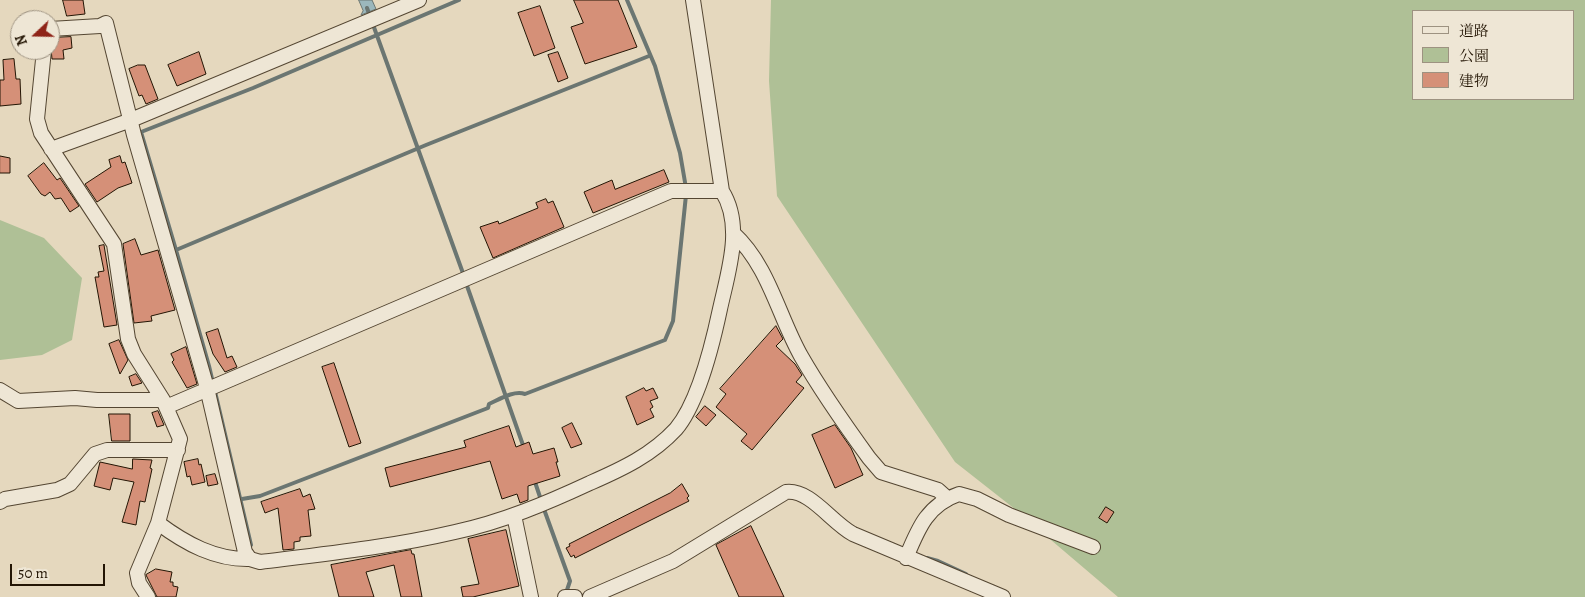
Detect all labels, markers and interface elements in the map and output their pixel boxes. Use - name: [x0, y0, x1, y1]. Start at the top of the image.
- north arrow: [10, 10, 60, 60]
- legend: [1412, 10, 1575, 100]
- text: 道路: [1459, 21, 1489, 41]
- text: N: [11, 32, 32, 48]
- text: 公園: [1459, 46, 1489, 66]
- text: 建物: [1459, 71, 1489, 91]
- scale bar: [12, 554, 108, 586]
- text: 50 m: [18, 563, 48, 583]

